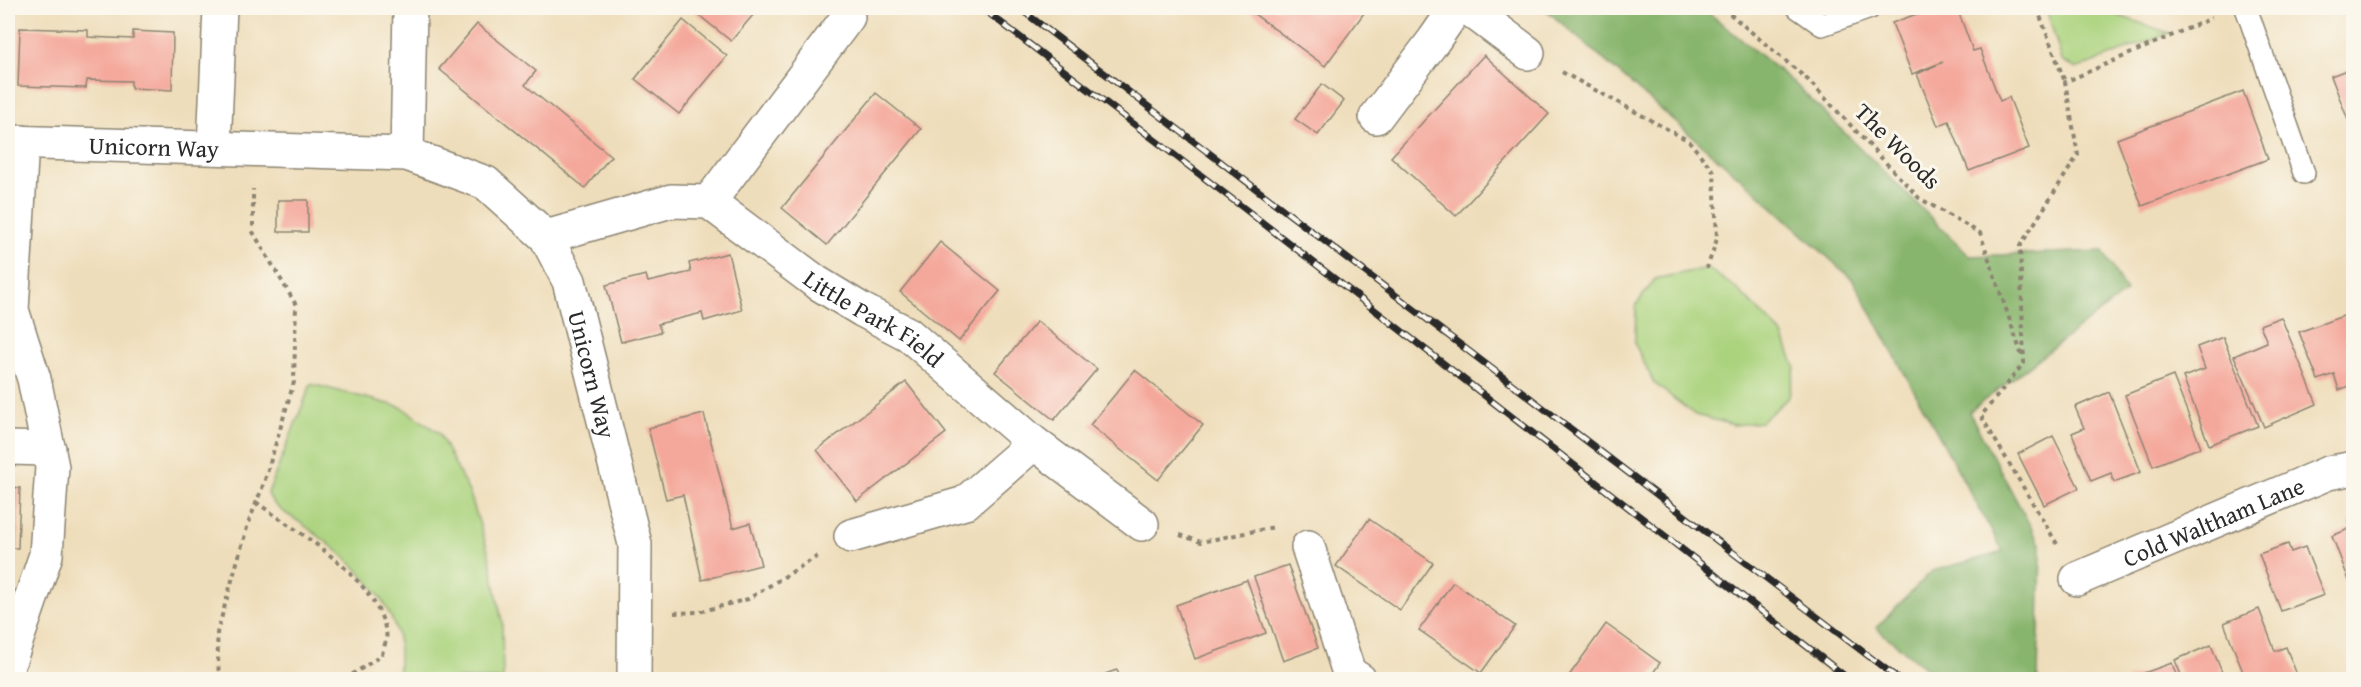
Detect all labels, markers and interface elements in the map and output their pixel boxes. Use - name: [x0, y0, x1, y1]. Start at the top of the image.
- street label: The Woods: [1847, 95, 1949, 197]
- street label: Unicorn Way: [88, 127, 220, 166]
- street label: Little Park Field: [796, 261, 952, 375]
- street label: Unicorn Way: [560, 307, 625, 442]
- street label: Cold Waltham Lane: [2117, 468, 2309, 575]

